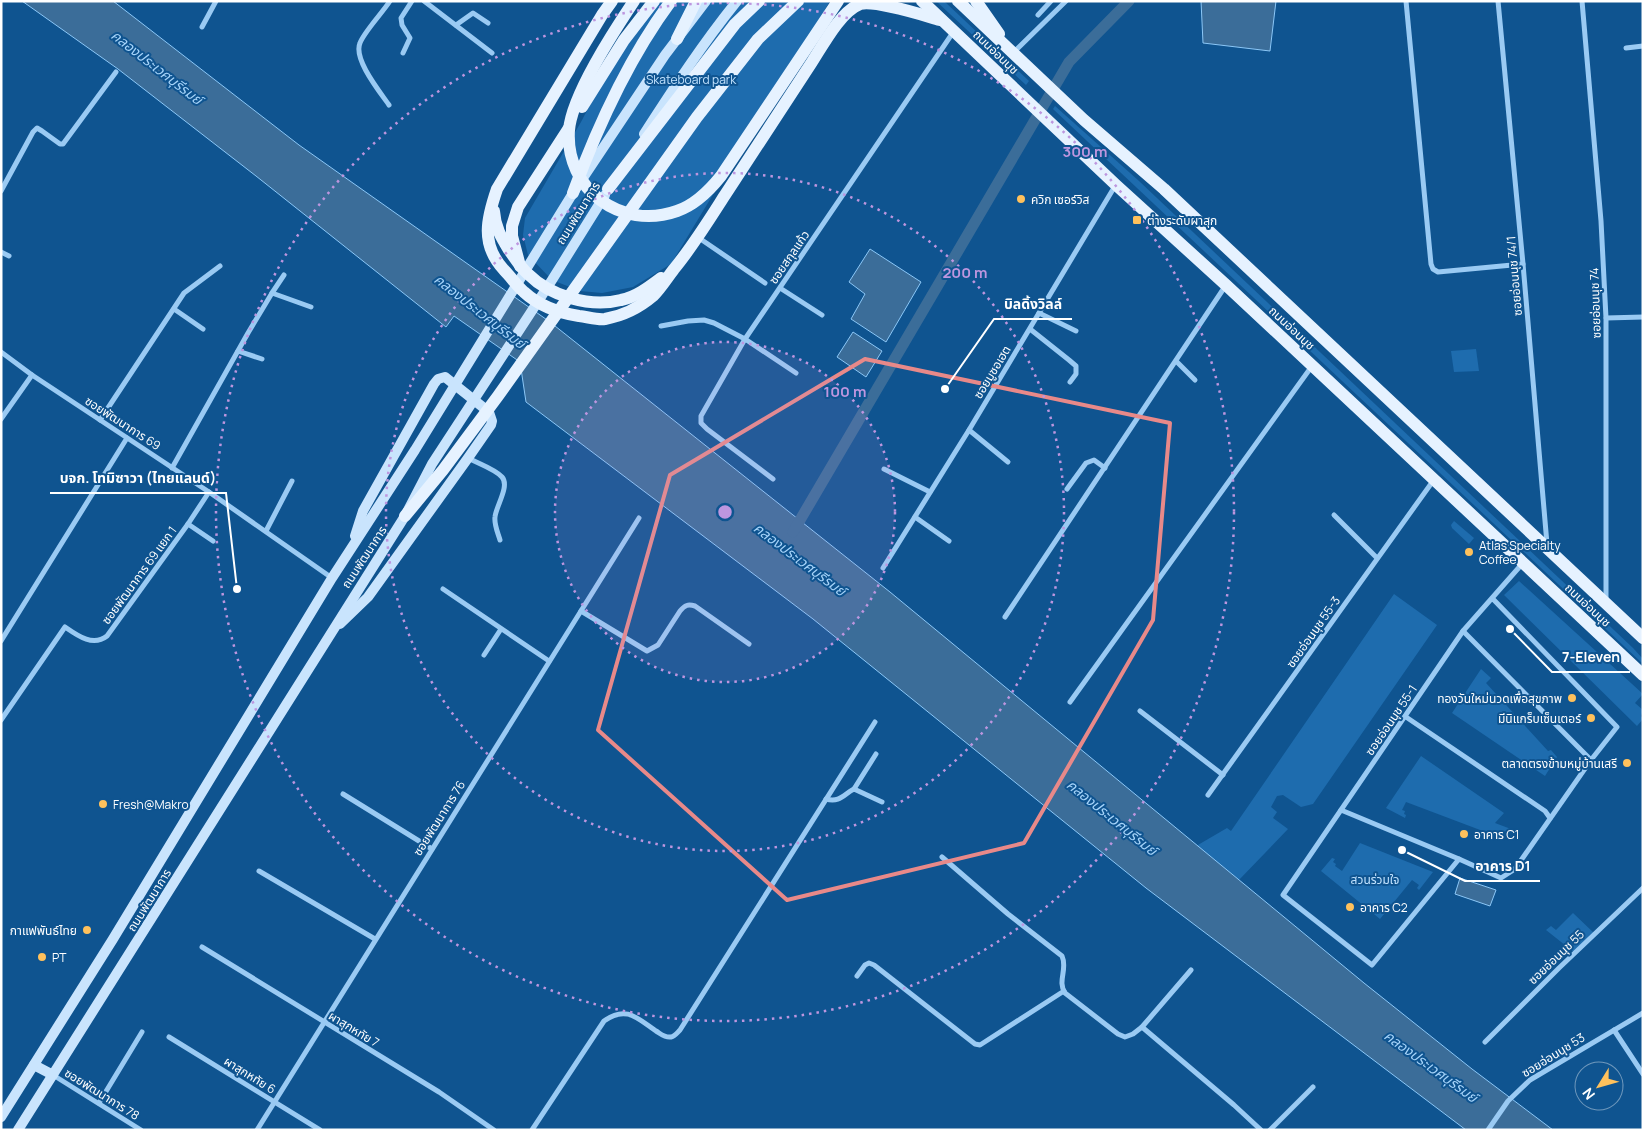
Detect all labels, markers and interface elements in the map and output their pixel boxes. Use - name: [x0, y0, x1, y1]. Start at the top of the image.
- water label: คลองประเวศบุรีรมย์: [107, 25, 209, 111]
- street label: ถนนอ่อนนุช: [970, 26, 1022, 78]
- park label: Skateboard park: [646, 71, 737, 88]
- text: 300 m: [1063, 141, 1107, 162]
- street label: ถนนพัฒนาการ: [552, 178, 604, 248]
- place label: ควิก เซอร์วิส: [1031, 191, 1090, 208]
- marker: ควิก เซอร์วิส: [1015, 193, 1027, 205]
- place label: ต่างระดับผาสุก: [1147, 212, 1217, 229]
- marker: ต่างระดับผาสุก: [1131, 214, 1143, 226]
- street label: ซอยสกุลแก้ว: [765, 227, 813, 287]
- street label: ซอยอ่อนนุช 74/1: [1502, 235, 1526, 317]
- text: 200 m: [942, 262, 988, 283]
- street label: ซอยอ่อนนุช 74: [1585, 267, 1605, 339]
- water label: คลองประเวศบุรีรมย์: [430, 269, 532, 355]
- callout: บิลดิ้งวิลล์: [994, 290, 1072, 319]
- text: บิลดิ้งวิลล์: [1004, 294, 1062, 313]
- street label: ถนนอ่อนนุช: [1265, 302, 1319, 354]
- street label: ซอยมูซอเฮต: [969, 342, 1015, 402]
- text: 100 m: [824, 381, 866, 402]
- street label: ซอยพัฒนาการ 69: [82, 392, 164, 454]
- callout: บจก. โทมิซาวา (ไทยแลนด์): [50, 464, 226, 493]
- text: บจก. โทมิซาวา (ไทยแลนด์): [60, 468, 216, 487]
- centre of rings: [716, 503, 734, 521]
- water label: คลองประเวศบุรีรมย์: [750, 518, 852, 602]
- street label: ซอยพัฒนาการ 69 แยก 1: [98, 522, 180, 628]
- street label: ถนนพัฒนาการ: [337, 522, 391, 592]
- place label: Atlas Specialty Coffee: [1479, 537, 1561, 568]
- marker: Atlas Specialty Coffee: [1463, 546, 1475, 558]
- street label: ถนนอ่อนนุช: [1561, 579, 1615, 631]
- street label: ซอยอ่อนนุช 55-3: [1282, 593, 1344, 671]
- callout: 7-Eleven: [1552, 643, 1630, 672]
- text: 7-Eleven: [1562, 647, 1620, 666]
- street label: ซอยอ่อนนุช 55-1: [1361, 681, 1421, 759]
- place label: ทองวันใหม่นวดเพื่อสุขภาพ: [1437, 690, 1562, 707]
- marker: ทองวันใหม่นวดเพื่อสุขภาพ: [1566, 692, 1578, 704]
- place label: มีนิแกร็บเซ็นเตอร์: [1498, 710, 1582, 727]
- marker: มีนิแกร็บเซ็นเตอร์: [1585, 712, 1597, 724]
- place label: ตลาดตรงข้ามหมู่บ้านเสรี: [1501, 755, 1617, 772]
- marker: ตลาดตรงข้ามหมู่บ้านเสรี: [1621, 757, 1633, 769]
- water label: คลองประเวศบุรีรมย์: [1063, 775, 1163, 861]
- street label: ซอยพัฒนาการ 76: [409, 777, 469, 859]
- place label: Fresh@Makro: [113, 796, 189, 813]
- marker: Fresh@Makro: [97, 798, 109, 810]
- place label: อาคาร C1: [1474, 826, 1520, 843]
- marker: อาคาร C1: [1458, 828, 1470, 840]
- callout: อาคาร D1: [1465, 852, 1540, 881]
- text: อาคาร D1: [1475, 856, 1531, 875]
- street label: ถนนพัฒนาการ: [123, 865, 175, 935]
- park label: สวนร่วมใจ: [1351, 871, 1399, 888]
- place label: อาคาร C2: [1360, 899, 1408, 916]
- marker: อาคาร C2: [1344, 901, 1356, 913]
- place label: กาแฟพันธ์ไทย: [10, 922, 77, 939]
- marker: กาแฟพันธ์ไทย: [81, 924, 93, 936]
- street label: ซอยอ่อนนุช 55: [1524, 926, 1588, 988]
- place label: PT: [52, 949, 67, 966]
- marker: PT: [36, 951, 48, 963]
- street label: ผาสุกหทัย 7: [325, 1007, 383, 1051]
- water label: คลองประเวศบุรีรมย์: [1381, 1026, 1484, 1108]
- street label: ซอยอ่อนนุช 53: [1518, 1029, 1588, 1081]
- street label: ผาสุกหทัย 6: [221, 1052, 279, 1098]
- north arrow: [1574, 1061, 1624, 1111]
- street label: ซอยพัฒนาการ 78: [61, 1064, 143, 1124]
- text: N: [1578, 1084, 1599, 1104]

